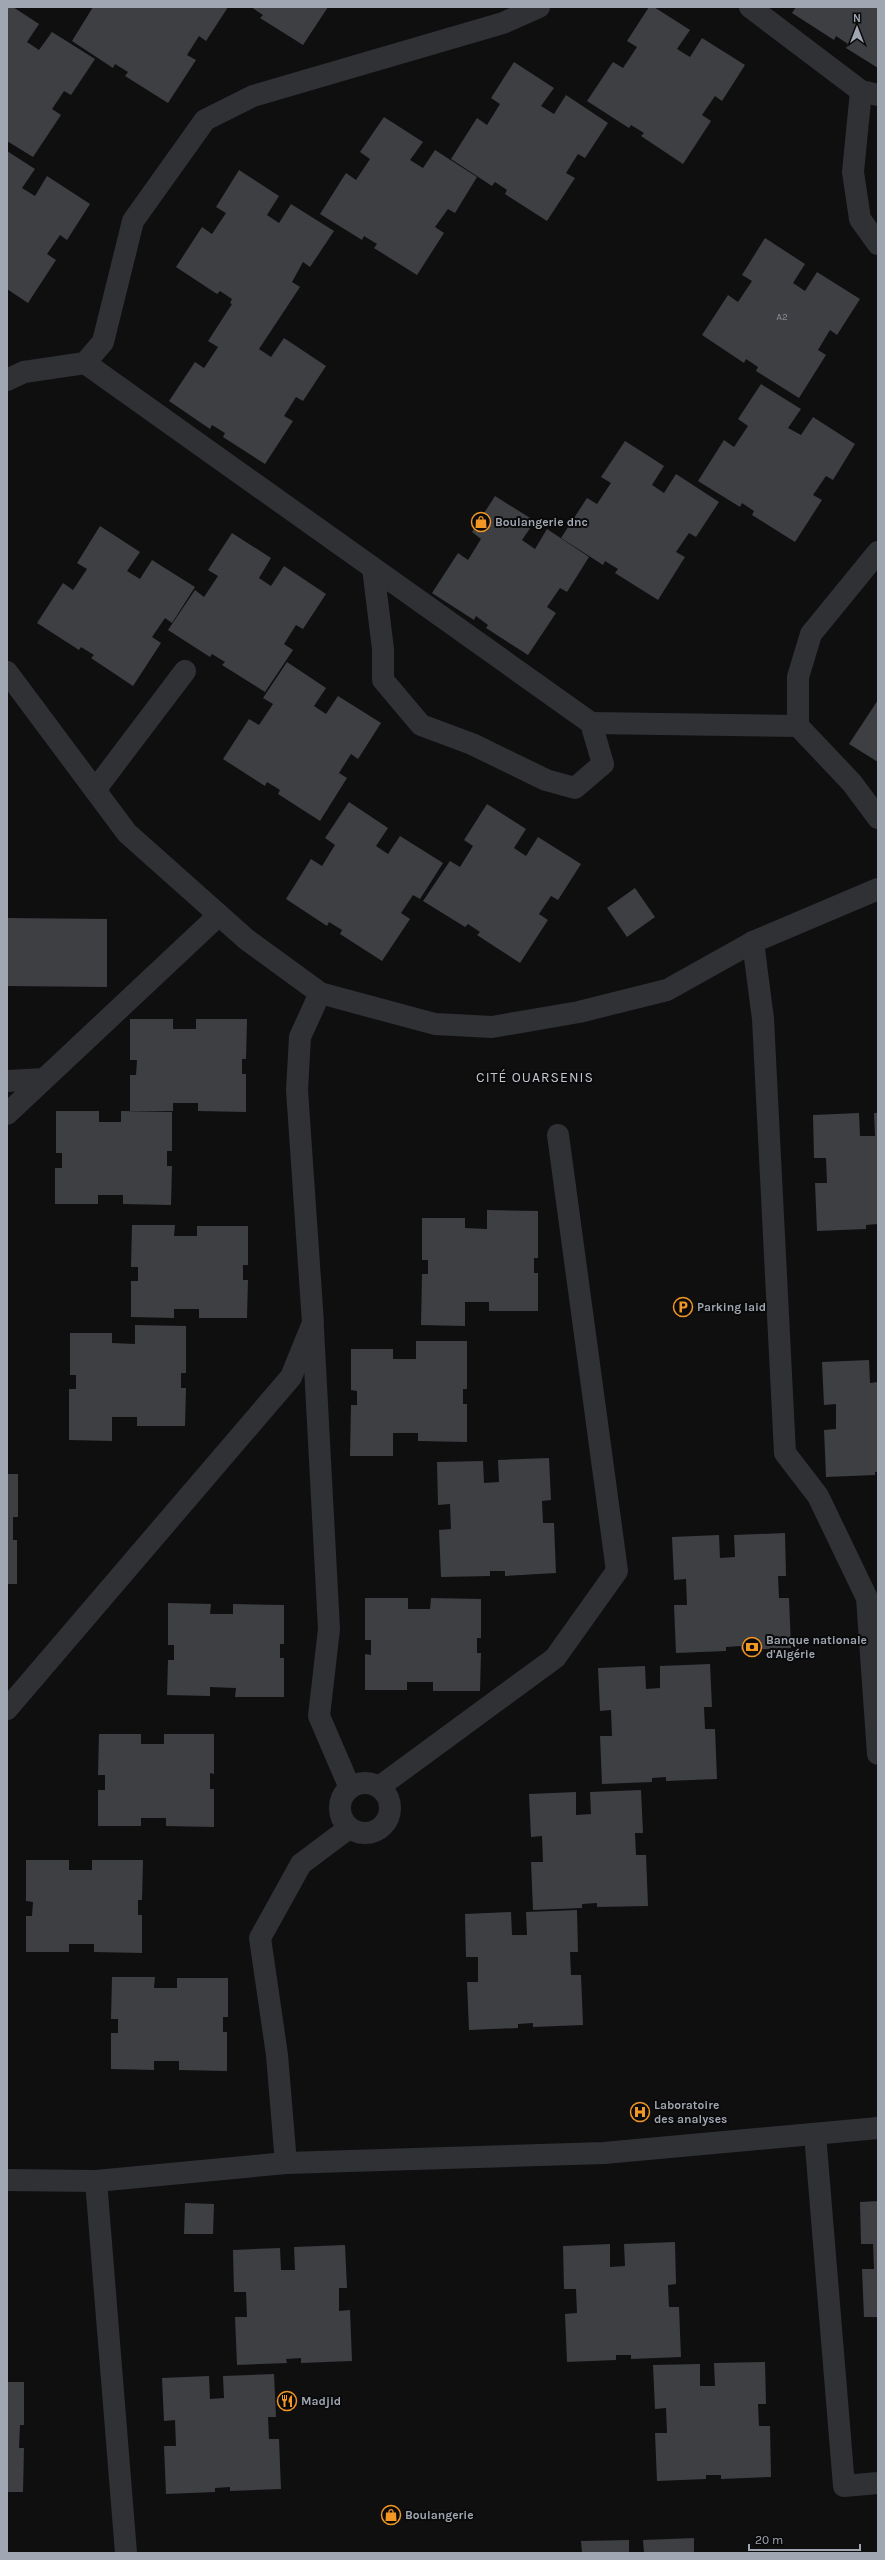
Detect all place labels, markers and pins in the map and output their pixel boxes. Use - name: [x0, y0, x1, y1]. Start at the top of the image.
- shop icon: Boulangerie dnc: [470, 511, 492, 533]
- place label: Boulangerie dnc: [495, 515, 588, 529]
- parking icon: Parking laid: [672, 1296, 694, 1318]
- place label: Parking laid: [697, 1300, 766, 1314]
- place label: Banque nationale d'Algérie: [766, 1633, 867, 1661]
- bank icon: Banque nationale d'Algérie: [741, 1636, 763, 1658]
- place label: Laboratoire des analyses: [654, 2098, 727, 2126]
- hospital icon: Laboratoire des analyses: [629, 2101, 651, 2123]
- restaurant icon: Madjid: [276, 2390, 298, 2412]
- place label: Madjid: [301, 2394, 341, 2408]
- shop icon: Boulangerie: [380, 2504, 402, 2526]
- place label: Boulangerie: [405, 2508, 474, 2522]

